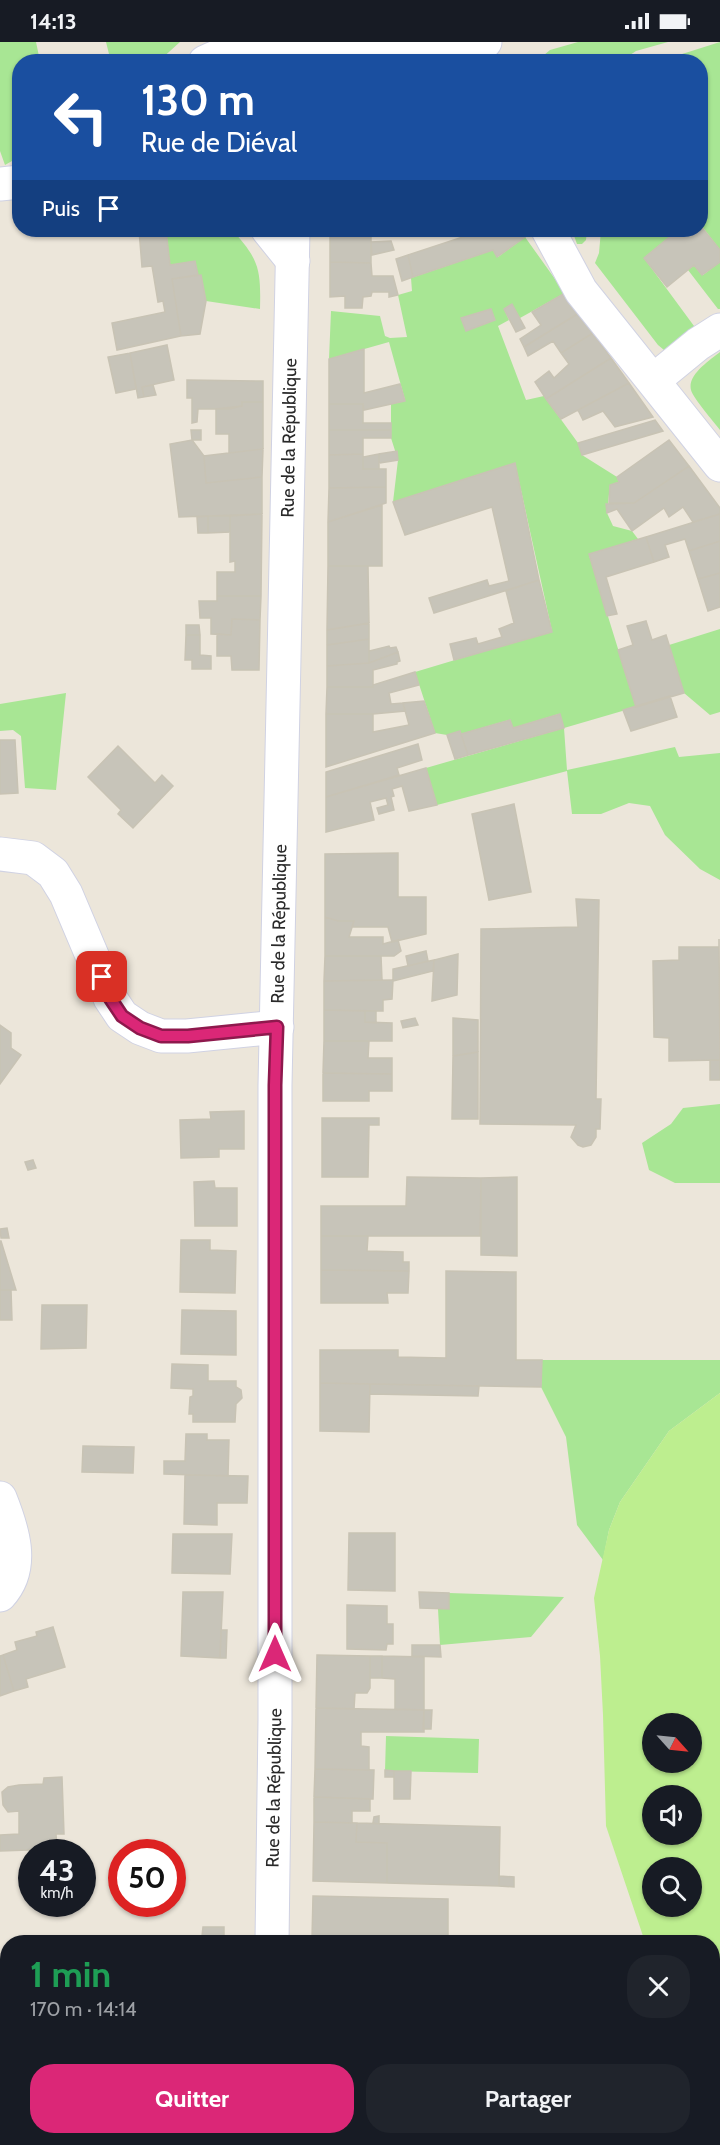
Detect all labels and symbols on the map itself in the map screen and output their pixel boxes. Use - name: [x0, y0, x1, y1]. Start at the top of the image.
- street label: Rue de la République: [277, 358, 301, 518]
- street label: Rue de la République: [267, 844, 291, 1004]
- pin: [76, 951, 127, 1002]
- position arrow: [243, 1622, 307, 1686]
- street label: Rue de la République: [262, 1708, 286, 1868]
- north arrow: [642, 1713, 702, 1773]
- speed limit sign: 50: [108, 1839, 186, 1917]

